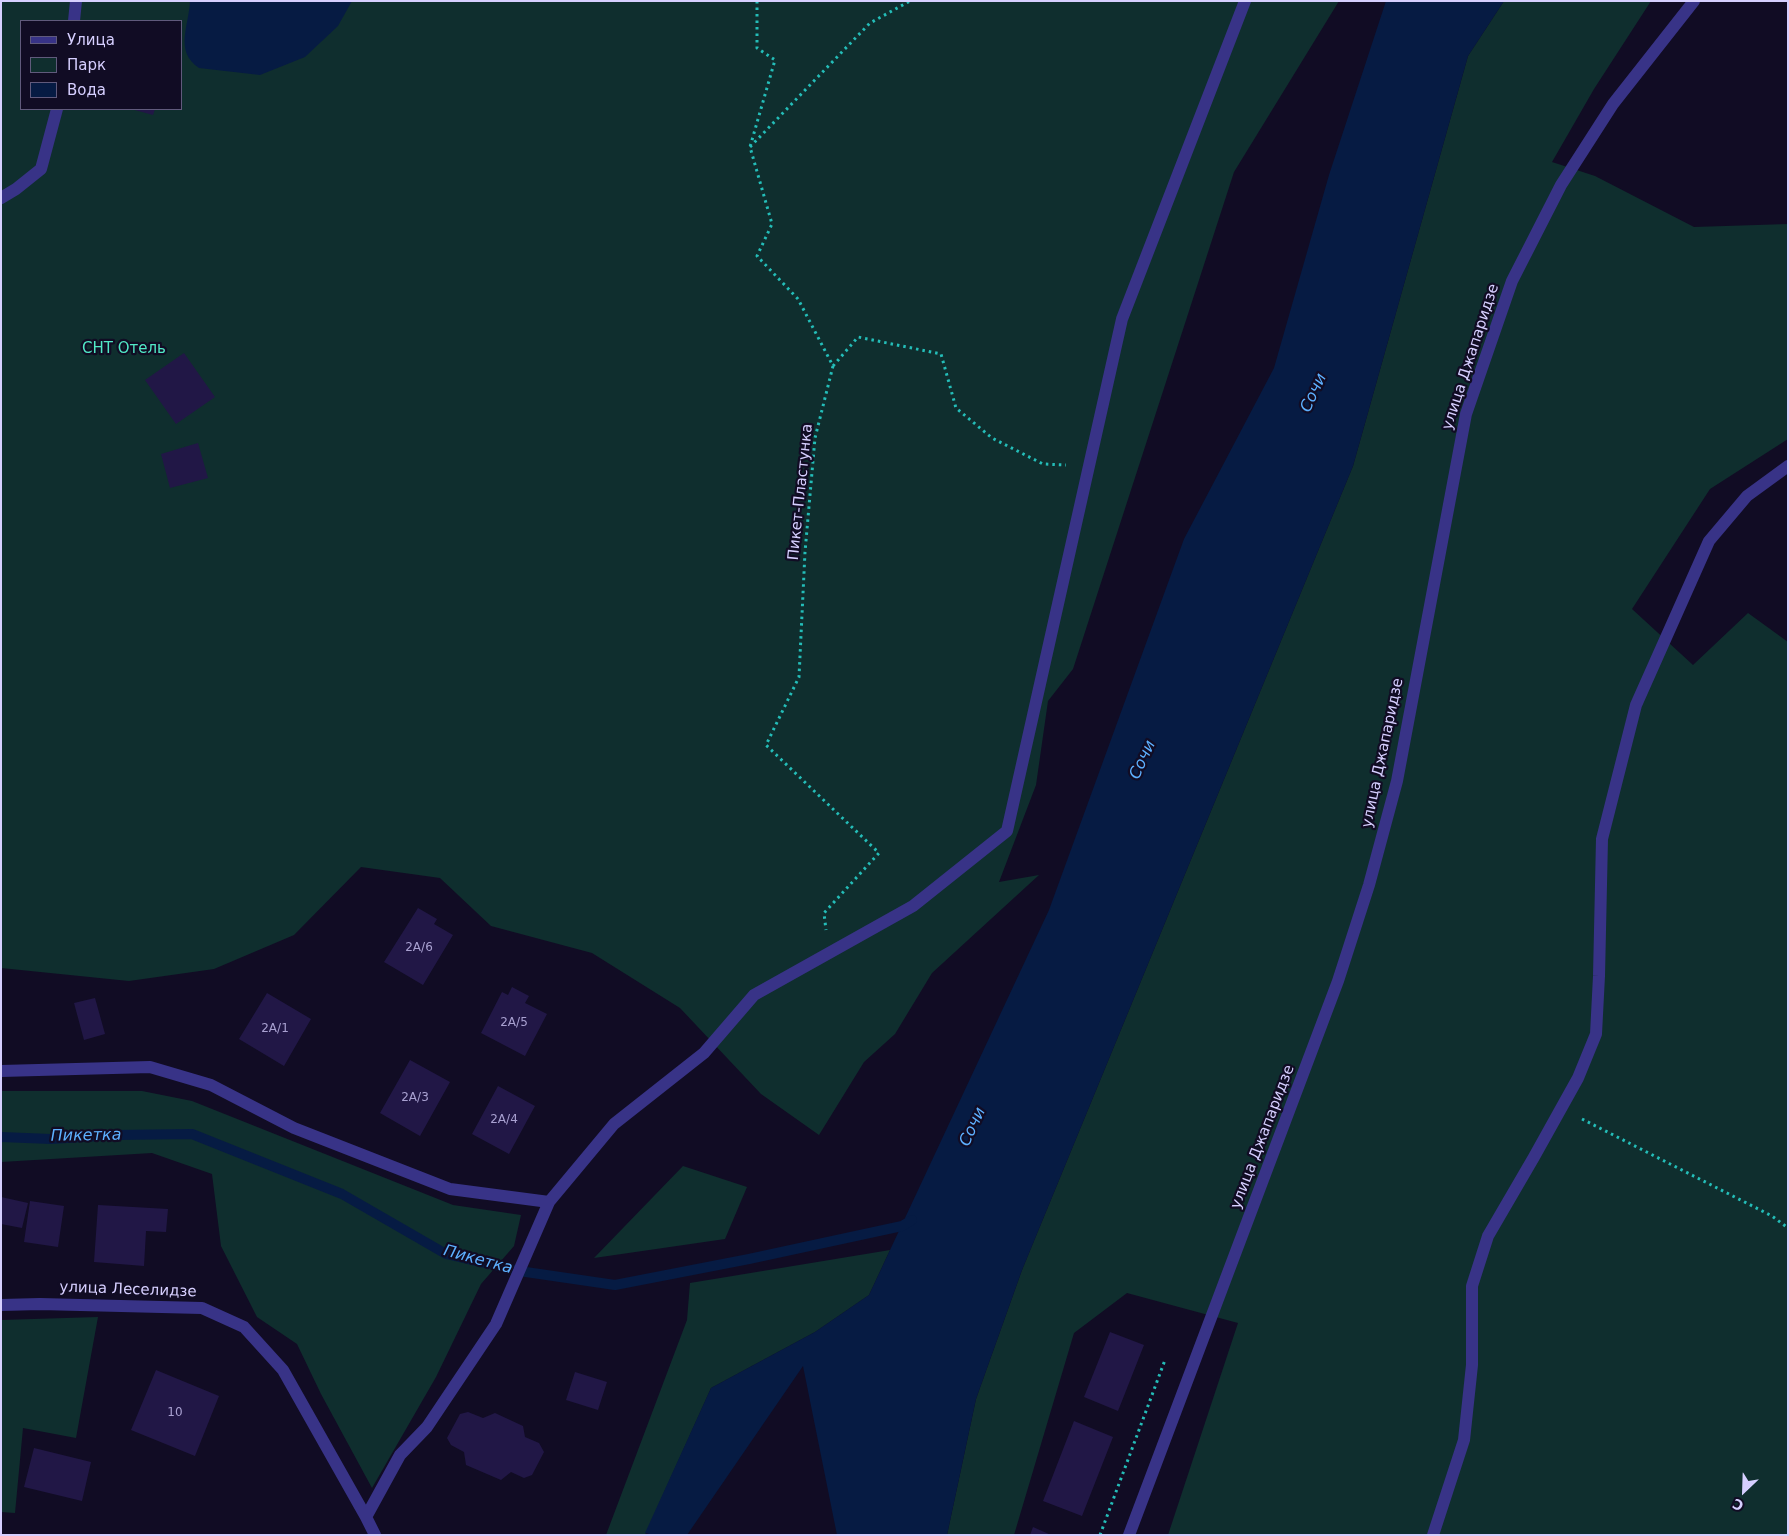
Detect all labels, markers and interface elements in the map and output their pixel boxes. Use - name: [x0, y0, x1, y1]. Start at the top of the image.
- legend: [20, 20, 182, 110]
- text: Улица: [67, 31, 115, 49]
- text: Парк: [67, 56, 106, 74]
- text: Вода: [67, 81, 106, 99]
- street label: улица Джапаридзе: [1439, 282, 1503, 432]
- park label: СНТ Отель: [82, 340, 166, 358]
- water label: Сочи: [1297, 370, 1331, 416]
- street label: Пикет-Пластунка: [785, 423, 817, 561]
- street label: улица Джапаридзе: [1358, 676, 1408, 830]
- water label: Сочи: [1126, 737, 1160, 783]
- house number: 2А/6: [405, 941, 433, 955]
- house number: 2А/5: [500, 1016, 528, 1030]
- house number: 2А/1: [261, 1022, 289, 1036]
- street label: улица Джапаридзе: [1227, 1063, 1299, 1211]
- house number: 2А/3: [401, 1091, 429, 1105]
- water label: Сочи: [956, 1104, 990, 1150]
- house number: 2А/4: [490, 1113, 518, 1127]
- water label: Пикетка: [50, 1126, 122, 1146]
- water label: Пикетка: [441, 1242, 515, 1278]
- street label: улица Леселидзе: [59, 1279, 197, 1301]
- house number: 10: [167, 1406, 183, 1420]
- north arrow: [1719, 1466, 1769, 1516]
- text: С: [1730, 1495, 1746, 1514]

